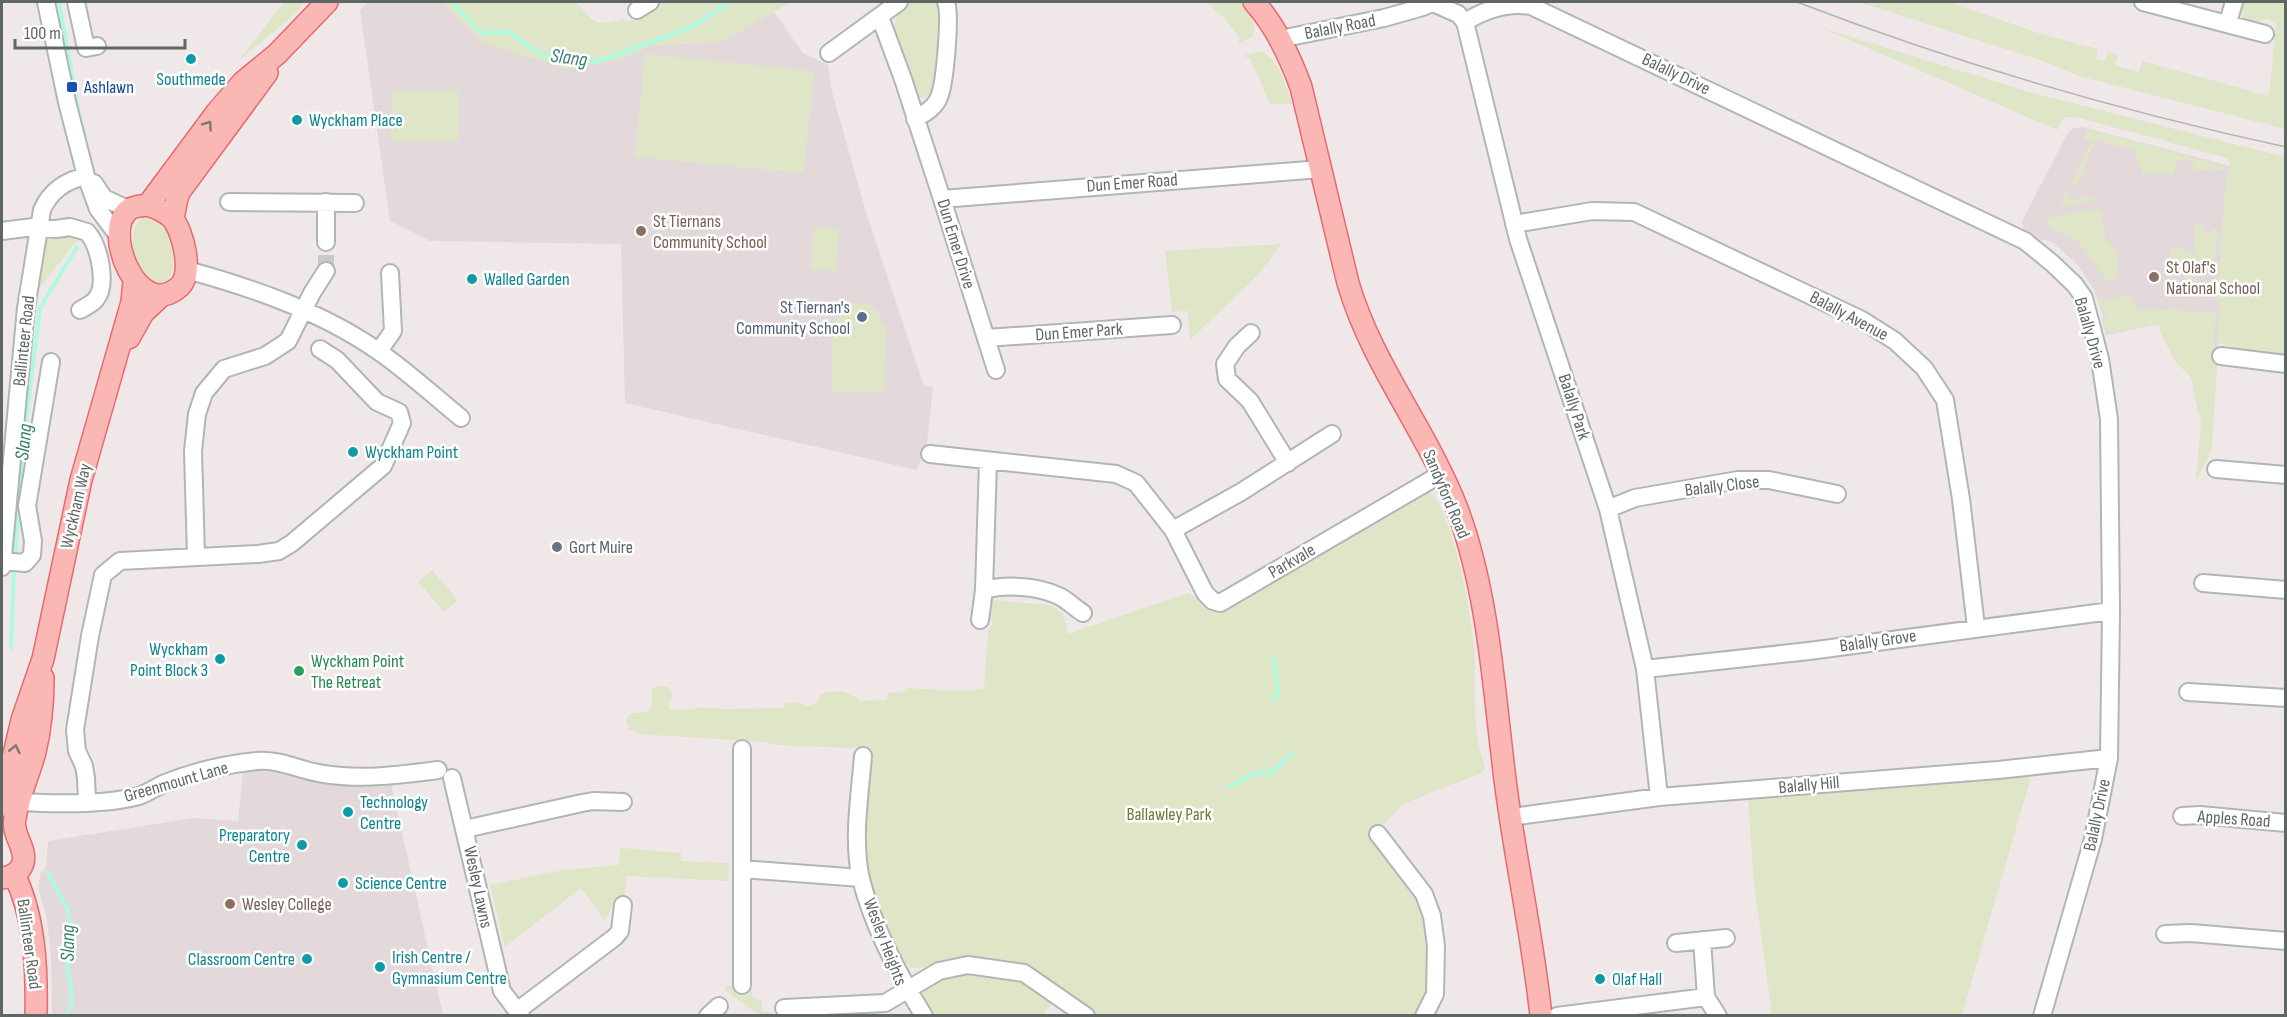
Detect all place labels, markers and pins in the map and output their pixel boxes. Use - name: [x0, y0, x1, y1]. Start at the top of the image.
- marker: Southmede: [184, 52, 198, 66]
- place label: Southmede: [156, 69, 226, 90]
- place label: Ashlawn: [83, 77, 134, 98]
- marker: Ashlawn: [65, 80, 79, 94]
- place label: Wyckham Place: [309, 110, 403, 131]
- marker: Wyckham Place: [290, 113, 304, 127]
- place label: St Tiernans Community School: [653, 211, 767, 253]
- marker: St Tiernans Community School: [634, 224, 648, 238]
- place label: St Olaf's National School: [2166, 257, 2260, 299]
- place label: Walled Garden: [484, 269, 570, 290]
- marker: St Olaf's National School: [2147, 270, 2161, 284]
- marker: Walled Garden: [465, 272, 479, 286]
- place label: St Tiernan's Community School: [736, 297, 850, 339]
- marker: St Tiernan's Community School: [855, 310, 869, 324]
- place label: Wyckham Point: [365, 442, 459, 463]
- marker: Wyckham Point: [346, 445, 360, 459]
- place label: Gort Muire: [569, 537, 633, 558]
- marker: Gort Muire: [550, 540, 564, 554]
- place label: Wyckham Point Block 3: [130, 639, 208, 681]
- place label: Wyckham Point The Retreat: [311, 651, 405, 693]
- marker: Wyckham Point Block 3: [213, 652, 227, 666]
- marker: Wyckham Point The Retreat: [292, 664, 306, 678]
- place label: Technology Centre: [360, 792, 428, 834]
- marker: Technology Centre: [341, 805, 355, 819]
- place label: Preparatory Centre: [219, 825, 290, 867]
- marker: Preparatory Centre: [295, 838, 309, 852]
- place label: Science Centre: [355, 873, 447, 894]
- marker: Science Centre: [336, 876, 350, 890]
- place label: Wesley College: [242, 894, 332, 915]
- marker: Wesley College: [223, 897, 237, 911]
- place label: Irish Centre / Gymnasium Centre: [392, 947, 507, 989]
- place label: Classroom Centre: [188, 949, 295, 970]
- marker: Classroom Centre: [300, 952, 314, 966]
- marker: Irish Centre / Gymnasium Centre: [373, 960, 387, 974]
- place label: Olaf Hall: [1612, 969, 1662, 990]
- marker: Olaf Hall: [1593, 972, 1607, 986]

